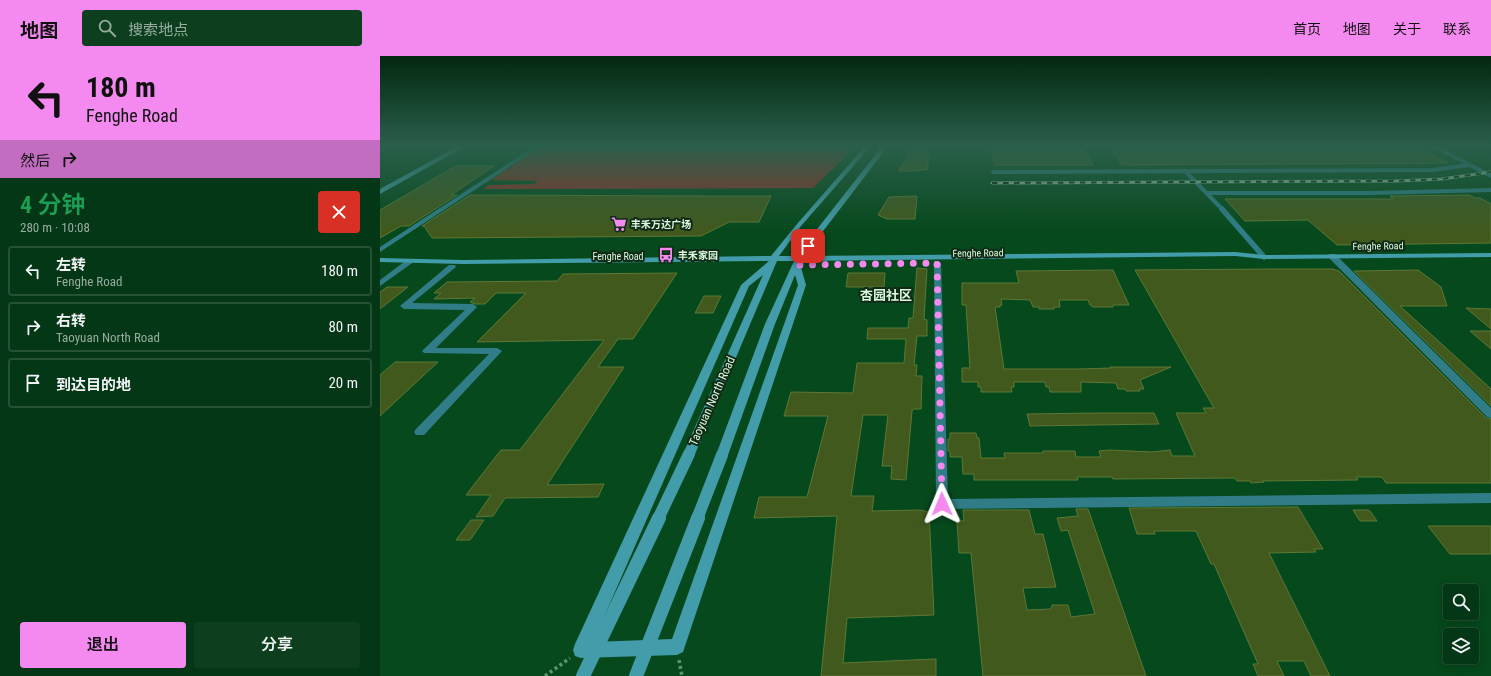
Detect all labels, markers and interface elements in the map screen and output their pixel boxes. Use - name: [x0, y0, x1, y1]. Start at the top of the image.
- search box: [82, 10, 362, 46]
- icon: search: [96, 17, 118, 39]
- text: 地图: [20, 19, 58, 42]
- text: 搜索地点: [128, 21, 188, 39]
- text: 首页: [1293, 21, 1321, 37]
- text: 地图: [1343, 21, 1371, 37]
- text: 关于: [1393, 21, 1421, 37]
- text: 联系: [1443, 21, 1471, 37]
- text: 180 m: [86, 71, 156, 104]
- icon: left: [20, 72, 72, 124]
- text: Fenghe Road: [86, 105, 178, 126]
- icon: right: [58, 148, 80, 170]
- text: 然后: [20, 152, 50, 170]
- text: 4 分钟: [20, 191, 86, 219]
- button: close: [318, 191, 360, 233]
- supermarket icon: 丰禾万达广场: [610, 215, 628, 233]
- place label: 丰禾万达广场: [631, 219, 691, 230]
- text: 280 m · 10:08: [20, 220, 90, 235]
- pin: [791, 229, 825, 263]
- icon: arrive: [797, 235, 819, 257]
- street label: Fenghe Road: [1352, 240, 1404, 252]
- bus stop icon: 丰禾家园: [657, 246, 675, 264]
- street label: Fenghe Road: [952, 247, 1004, 259]
- place label: 丰禾家园: [678, 250, 718, 261]
- street label: Fenghe Road: [592, 251, 644, 262]
- text: 左转: [56, 256, 86, 274]
- icon: left: [22, 260, 44, 282]
- text: 180 m: [321, 262, 358, 280]
- text: Fenghe Road: [56, 274, 122, 289]
- district label: 杏园社区: [860, 288, 912, 303]
- text: 右转: [56, 312, 86, 330]
- icon: right: [22, 316, 44, 338]
- text: 80 m: [328, 318, 358, 336]
- text: Taoyuan North Road: [56, 330, 160, 345]
- street label: Taoyuan North Road: [686, 354, 738, 448]
- icon: arrive: [22, 372, 44, 394]
- text: 20 m: [328, 374, 358, 392]
- text: 到达目的地: [56, 376, 131, 394]
- position arrow: [921, 483, 963, 525]
- map controls: [1443, 584, 1479, 664]
- button: search: [1443, 584, 1479, 620]
- button: 退出: [20, 622, 186, 668]
- button: 分享: [194, 622, 360, 668]
- button: layers: [1443, 628, 1479, 664]

